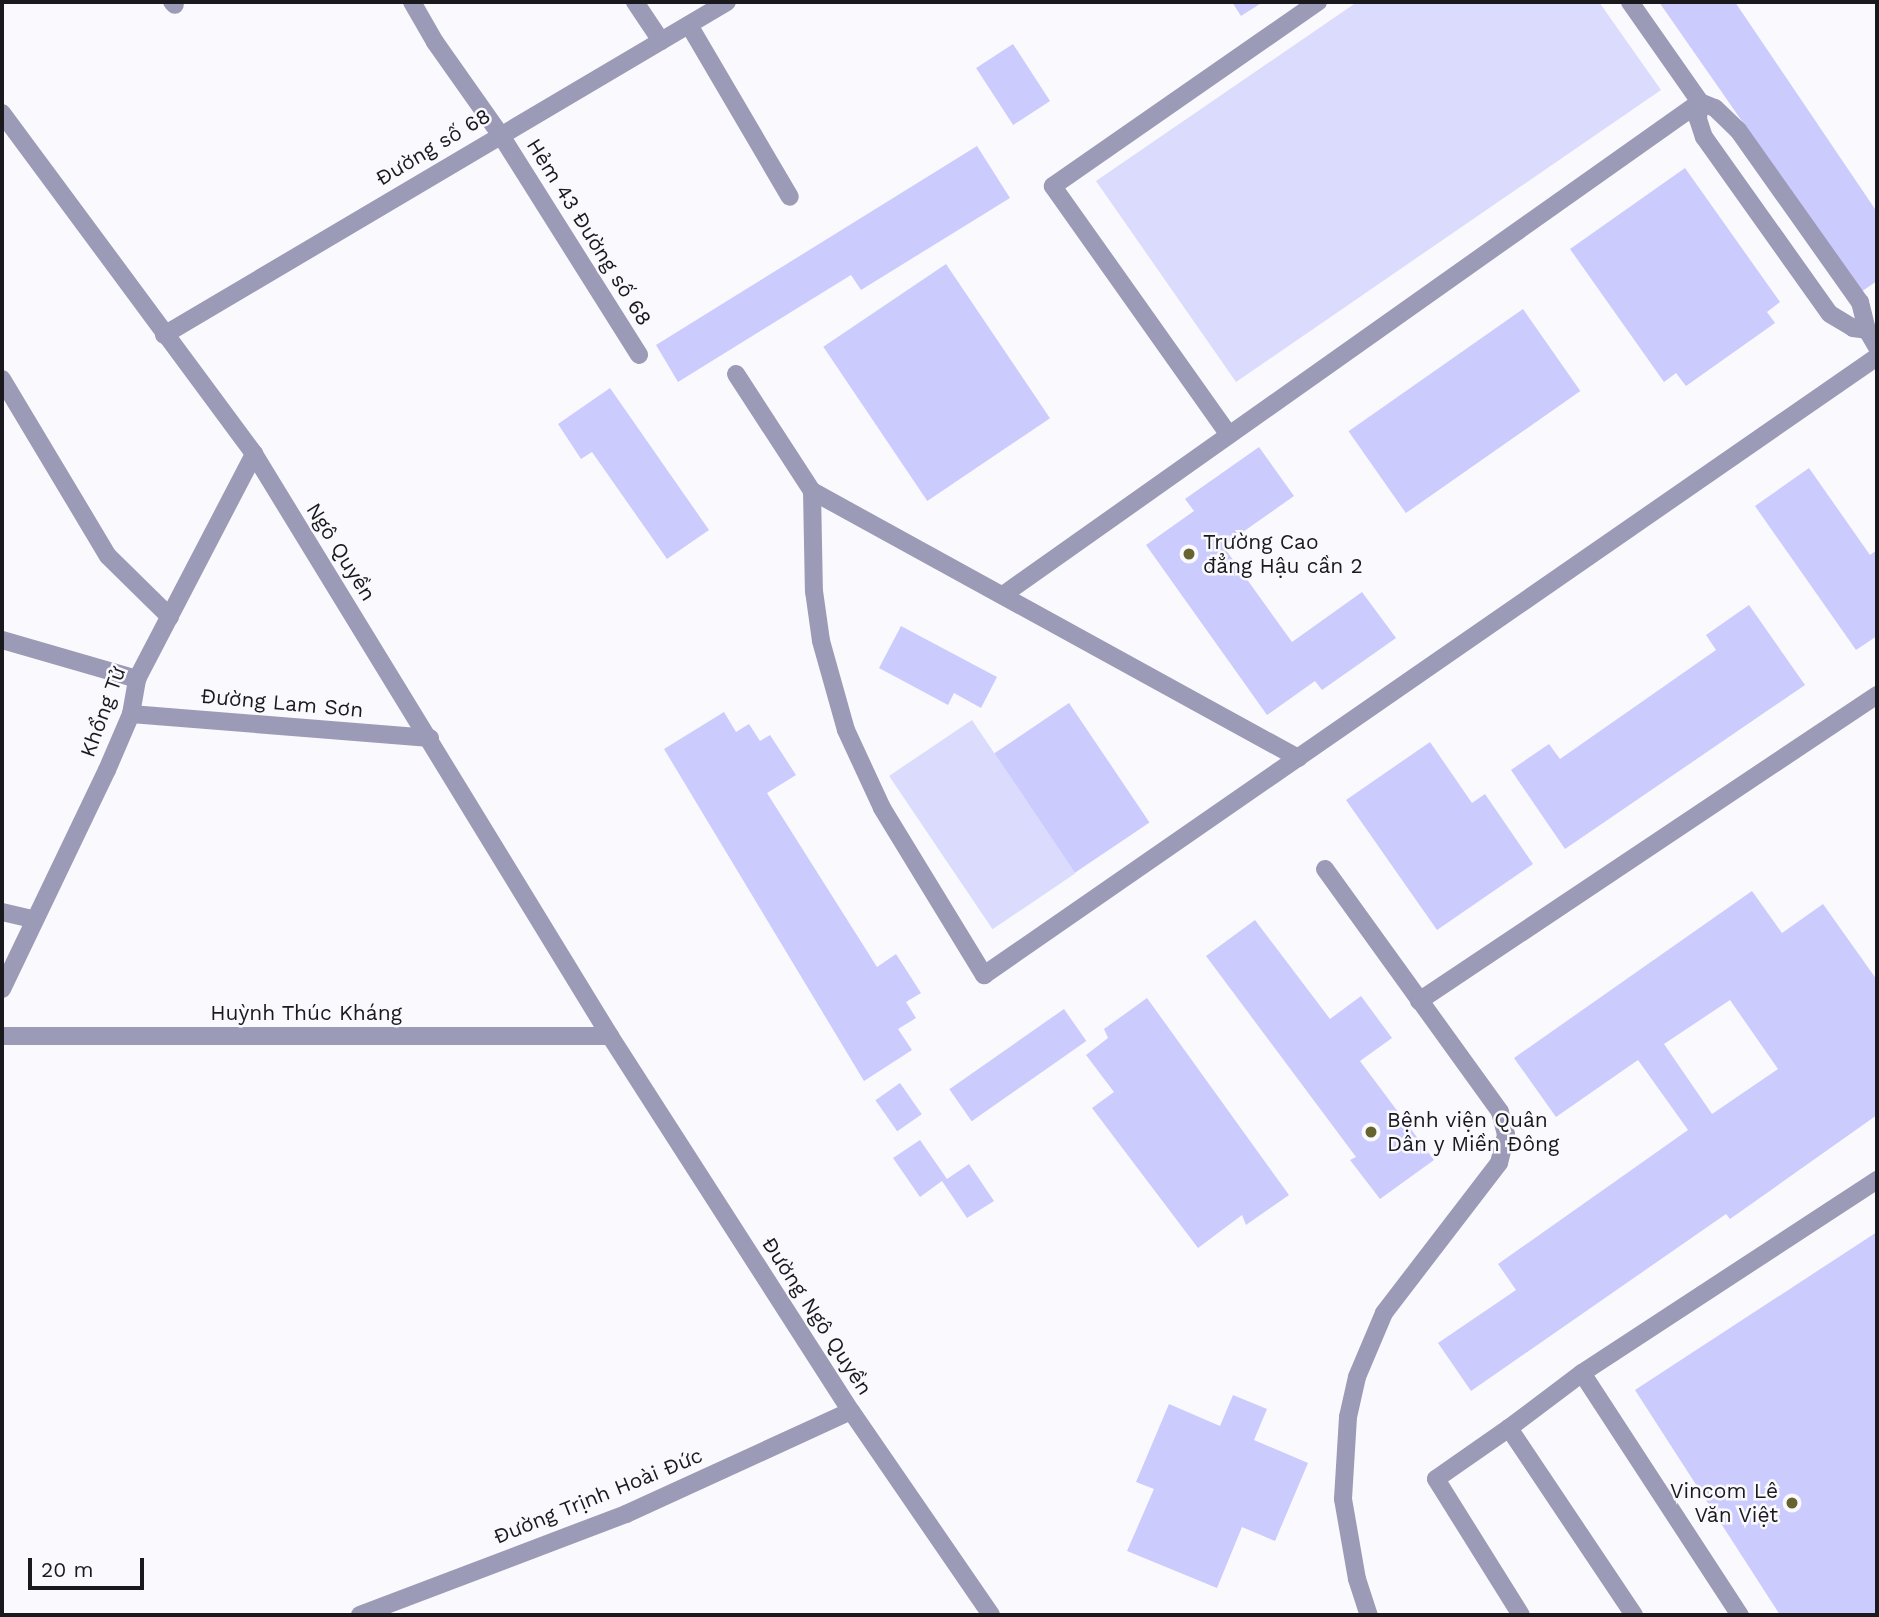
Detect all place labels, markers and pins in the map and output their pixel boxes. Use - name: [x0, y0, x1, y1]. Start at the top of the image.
- place label: Trường Cao đẳng Hậu cần 2: [1203, 529, 1363, 579]
- marker: Trường Cao đẳng Hậu cần 2: [1181, 546, 1197, 562]
- place label: Bệnh viện Quân Dân y Miền Đông: [1387, 1107, 1560, 1157]
- marker: Bệnh viện Quân Dân y Miền Đông: [1361, 1122, 1381, 1142]
- place label: Vincom Lê Văn Việt: [1670, 1478, 1778, 1528]
- marker: Vincom Lê Văn Việt: [1784, 1495, 1800, 1511]

